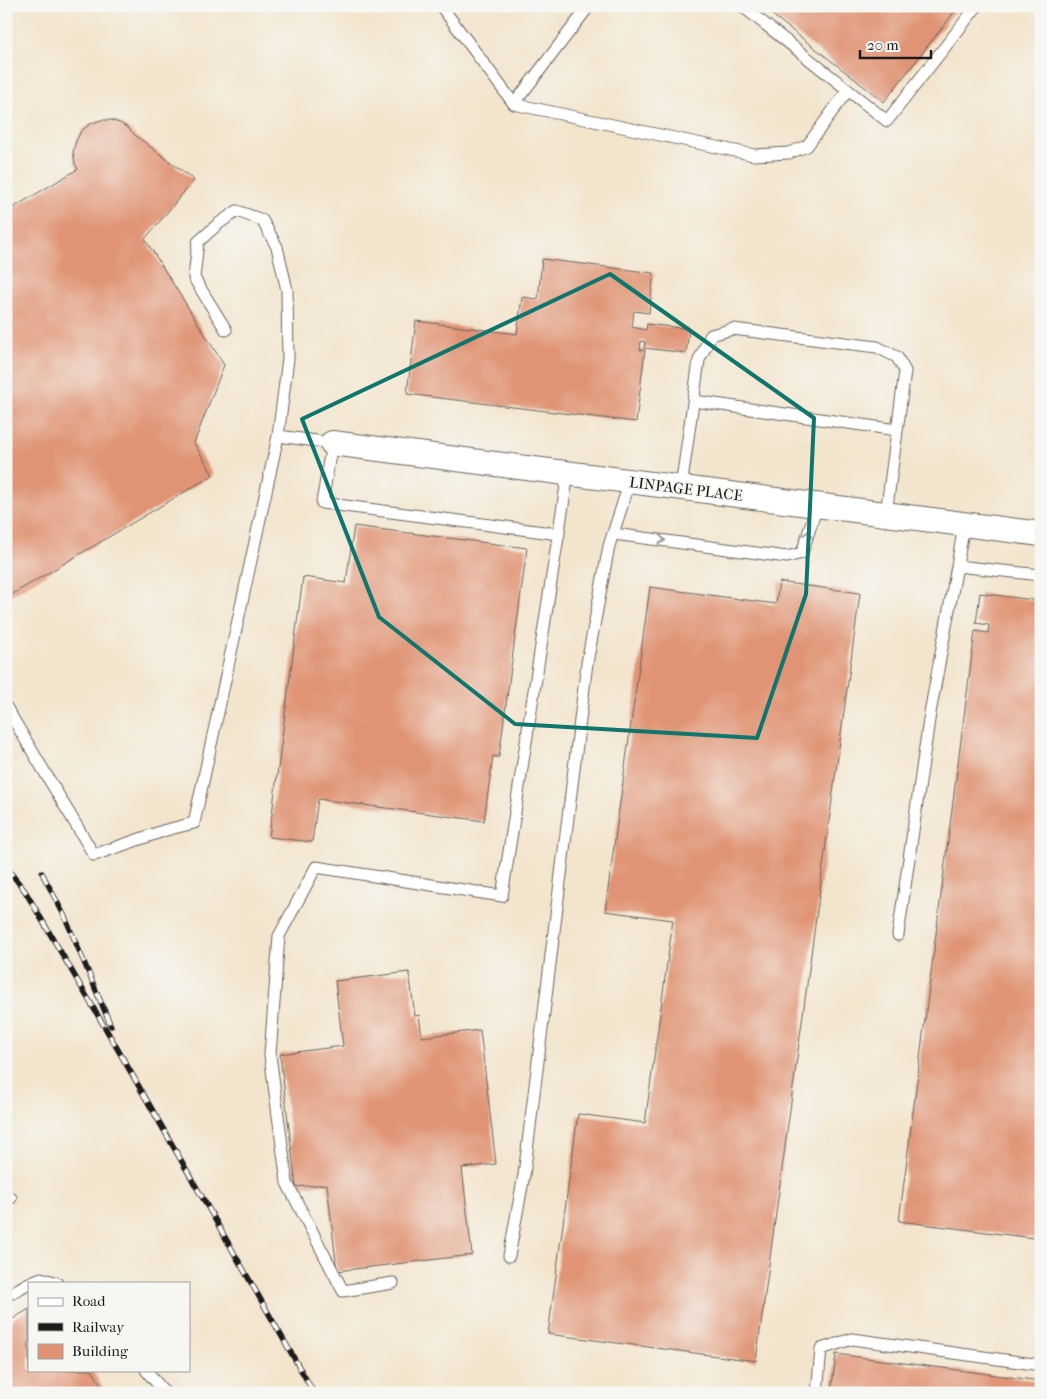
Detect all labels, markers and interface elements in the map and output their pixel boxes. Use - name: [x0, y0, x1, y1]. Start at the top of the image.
- scale bar: [860, 28, 931, 60]
- text: 20 m: [867, 36, 899, 54]
- street label: LINPAGE PLACE: [628, 473, 744, 505]
- one-way arrow: [803, 530, 813, 539]
- one-way arrow: [658, 534, 666, 545]
- legend: [28, 1282, 190, 1372]
- text: Road: [72, 1292, 106, 1310]
- text: Railway: [72, 1318, 125, 1336]
- text: Building: [72, 1342, 129, 1360]

